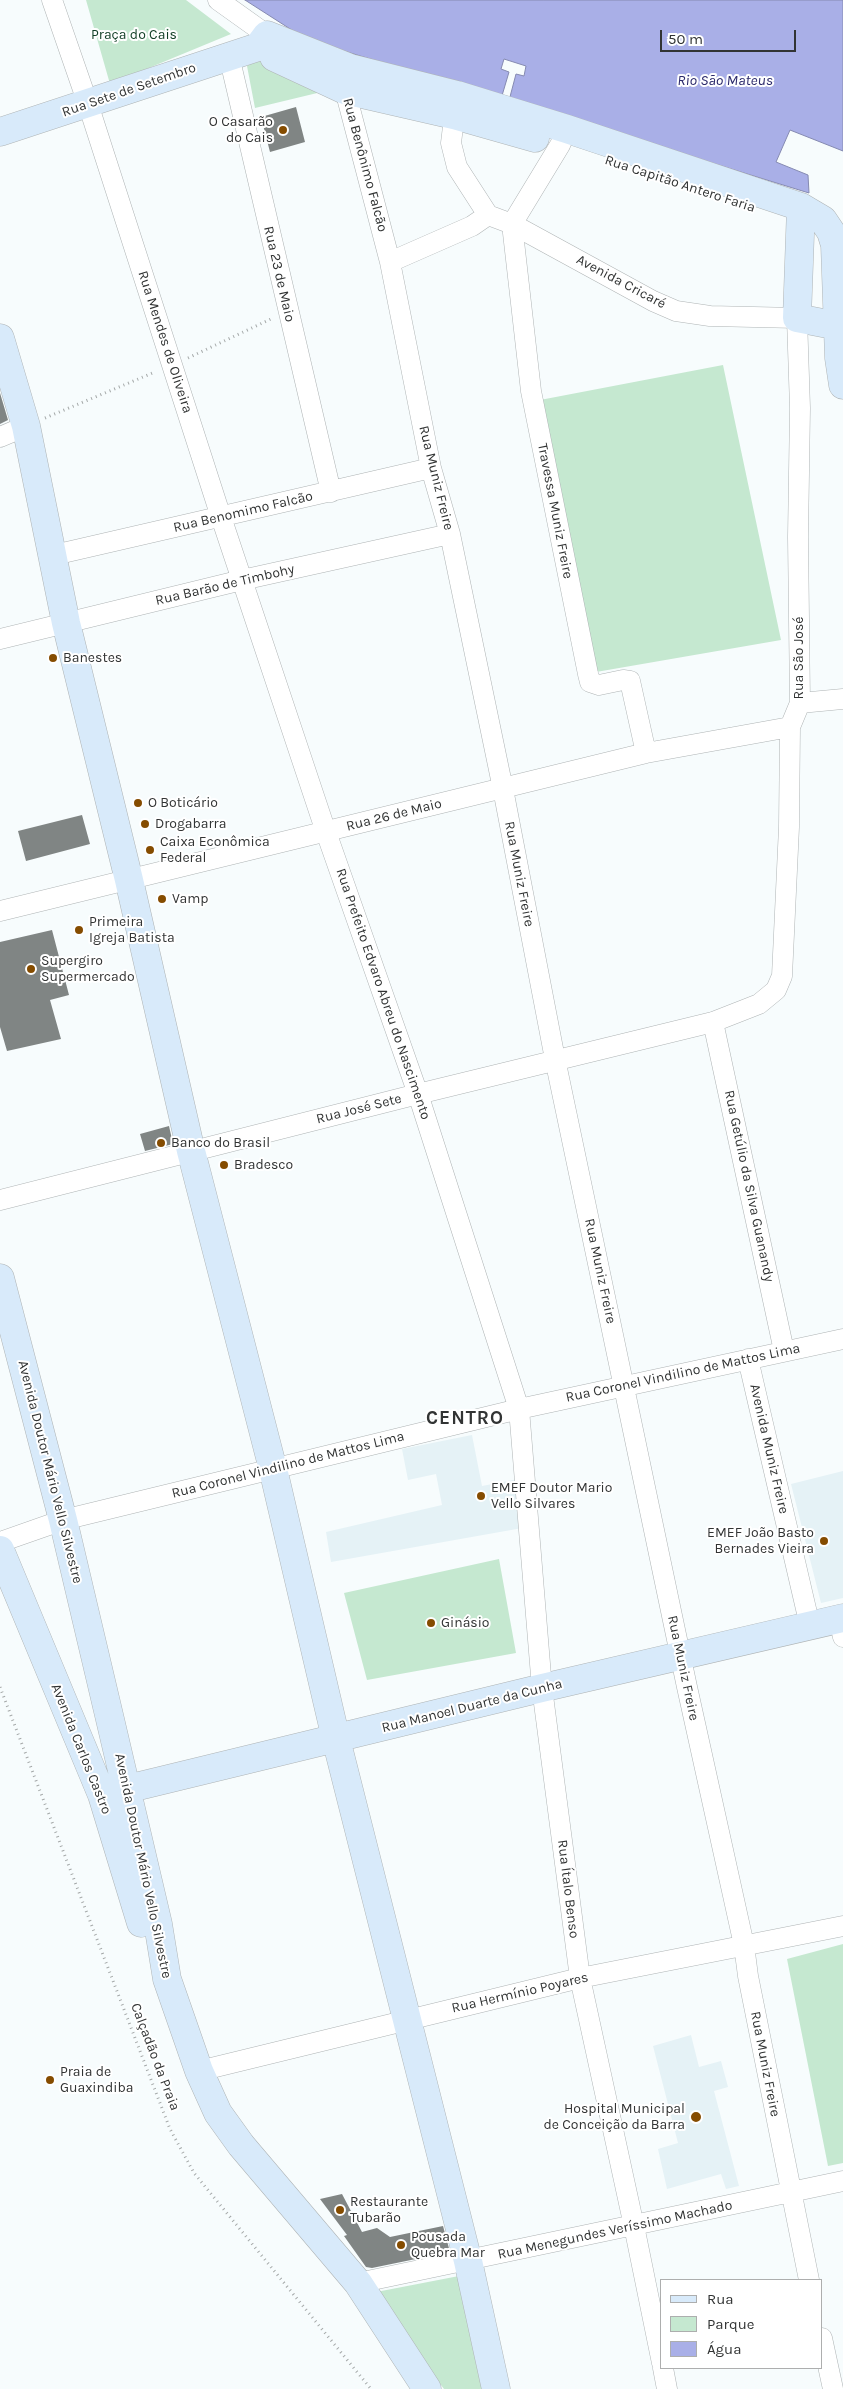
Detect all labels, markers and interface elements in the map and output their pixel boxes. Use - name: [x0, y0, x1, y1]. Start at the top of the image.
- scale bar: [663, 20, 799, 52]
- park label: Praça do Cais: [91, 27, 177, 43]
- text: 50 m: [668, 30, 703, 48]
- street label: Rua Sete de Setembro: [60, 59, 198, 121]
- water label: Rio São Mateus: [677, 72, 773, 90]
- street label: Rua Benônimo Falcão: [339, 96, 391, 234]
- place label: O Casarão do Cais: [209, 114, 273, 146]
- marker: O Casarão do Cais: [277, 124, 289, 136]
- street label: Rua Capitão Antero Faria: [603, 152, 757, 216]
- street label: Rua 23 de Maio: [260, 224, 298, 324]
- street label: Avenida Cricaré: [573, 251, 669, 313]
- street label: Rua Mendes de Oliveira: [134, 269, 196, 415]
- street label: Rua Muniz Freire: [415, 424, 457, 532]
- street label: Travessa Muniz Freire: [534, 442, 576, 580]
- street label: Rua Benomimo Falcão: [172, 488, 314, 536]
- street label: Rua Barão de Timbohy: [154, 561, 296, 609]
- street label: Rua São José: [791, 616, 807, 700]
- place label: Banestes: [63, 650, 122, 666]
- marker: Banestes: [47, 652, 59, 664]
- place label: O Boticário: [148, 795, 218, 811]
- street label: Rua 26 de Maio: [345, 795, 443, 835]
- marker: O Boticário: [132, 797, 144, 809]
- place label: Drogabarra: [155, 816, 226, 832]
- marker: Drogabarra: [139, 818, 151, 830]
- street label: Rua Muniz Freire: [501, 820, 537, 928]
- place label: Caixa Econômica Federal: [160, 834, 270, 866]
- marker: Caixa Econômica Federal: [144, 844, 156, 856]
- street label: Rua Prefeito Edvaro Abreu do Nascimento: [332, 866, 434, 1122]
- place label: Vamp: [172, 891, 208, 907]
- marker: Vamp: [156, 893, 168, 905]
- place label: Primeira Igreja Batista: [89, 914, 175, 946]
- marker: Primeira Igreja Batista: [73, 924, 85, 936]
- place label: Supergiro Supermercado: [41, 953, 135, 986]
- marker: Supergiro Supermercado: [25, 963, 37, 975]
- street label: Rua Getúlio da Silva Guanandy: [720, 1089, 778, 1283]
- street label: Rua José Sete: [315, 1090, 403, 1128]
- place label: Banco do Brasil: [171, 1135, 270, 1151]
- marker: Banco do Brasil: [155, 1137, 167, 1149]
- place label: Bradesco: [234, 1157, 293, 1173]
- marker: Bradesco: [218, 1159, 230, 1171]
- street label: Rua Muniz Freire: [581, 1217, 619, 1325]
- street label: Rua Coronel Vindilino de Mattos Lima: [564, 1340, 802, 1406]
- street label: Avenida Doutor Mário Vello Silvestre: [14, 1359, 86, 1585]
- street label: Avenida Muniz Freire: [746, 1382, 792, 1516]
- district label: CENTRO: [425, 1408, 505, 1430]
- street label: Rua Coronel Vindilino de Mattos Lima: [170, 1428, 406, 1502]
- place label: EMEF Doutor Mario Vello Silvares: [491, 1480, 612, 1512]
- marker: EMEF Doutor Mario Vello Silvares: [475, 1490, 487, 1502]
- place label: EMEF João Basto Bernades Vieira: [707, 1525, 814, 1558]
- marker: EMEF João Basto Bernades Vieira: [818, 1535, 830, 1547]
- street label: Rua Muniz Freire: [664, 1614, 702, 1722]
- place label: Ginásio: [441, 1615, 490, 1631]
- marker: Ginásio: [425, 1617, 437, 1629]
- street label: Rua Manoel Duarte da Cunha: [380, 1675, 564, 1737]
- street label: Avenida Carlos Castro: [47, 1681, 115, 1817]
- street label: Avenida Doutor Mário Vello Silvestre: [111, 1752, 175, 1980]
- street label: Rua Ítalo Benso: [554, 1839, 582, 1939]
- street label: Rua Hermínio Poyares: [450, 1969, 590, 2017]
- street label: Calçadão da Praia: [127, 2001, 183, 2113]
- street label: Rua Muniz Freire: [747, 2010, 783, 2118]
- place label: Praia de Guaxindiba: [60, 2064, 133, 2096]
- marker: Praia de Guaxindiba: [44, 2074, 56, 2086]
- place label: Hospital Municipal de Conceição da Barra: [543, 2101, 685, 2134]
- marker: Hospital Municipal de Conceição da Barra: [689, 2110, 703, 2124]
- place label: Restaurante Tubarão: [350, 2194, 428, 2226]
- street label: Rua Menegundes Veríssimo Machado: [496, 2197, 734, 2263]
- marker: Restaurante Tubarão: [334, 2204, 346, 2216]
- place label: Pousada Quebra Mar: [411, 2229, 485, 2262]
- marker: Pousada Quebra Mar: [395, 2239, 407, 2251]
- legend: [660, 2279, 823, 2369]
- text: Rua: [707, 2290, 734, 2308]
- text: Parque: [707, 2315, 755, 2333]
- text: Água: [707, 2340, 741, 2358]

